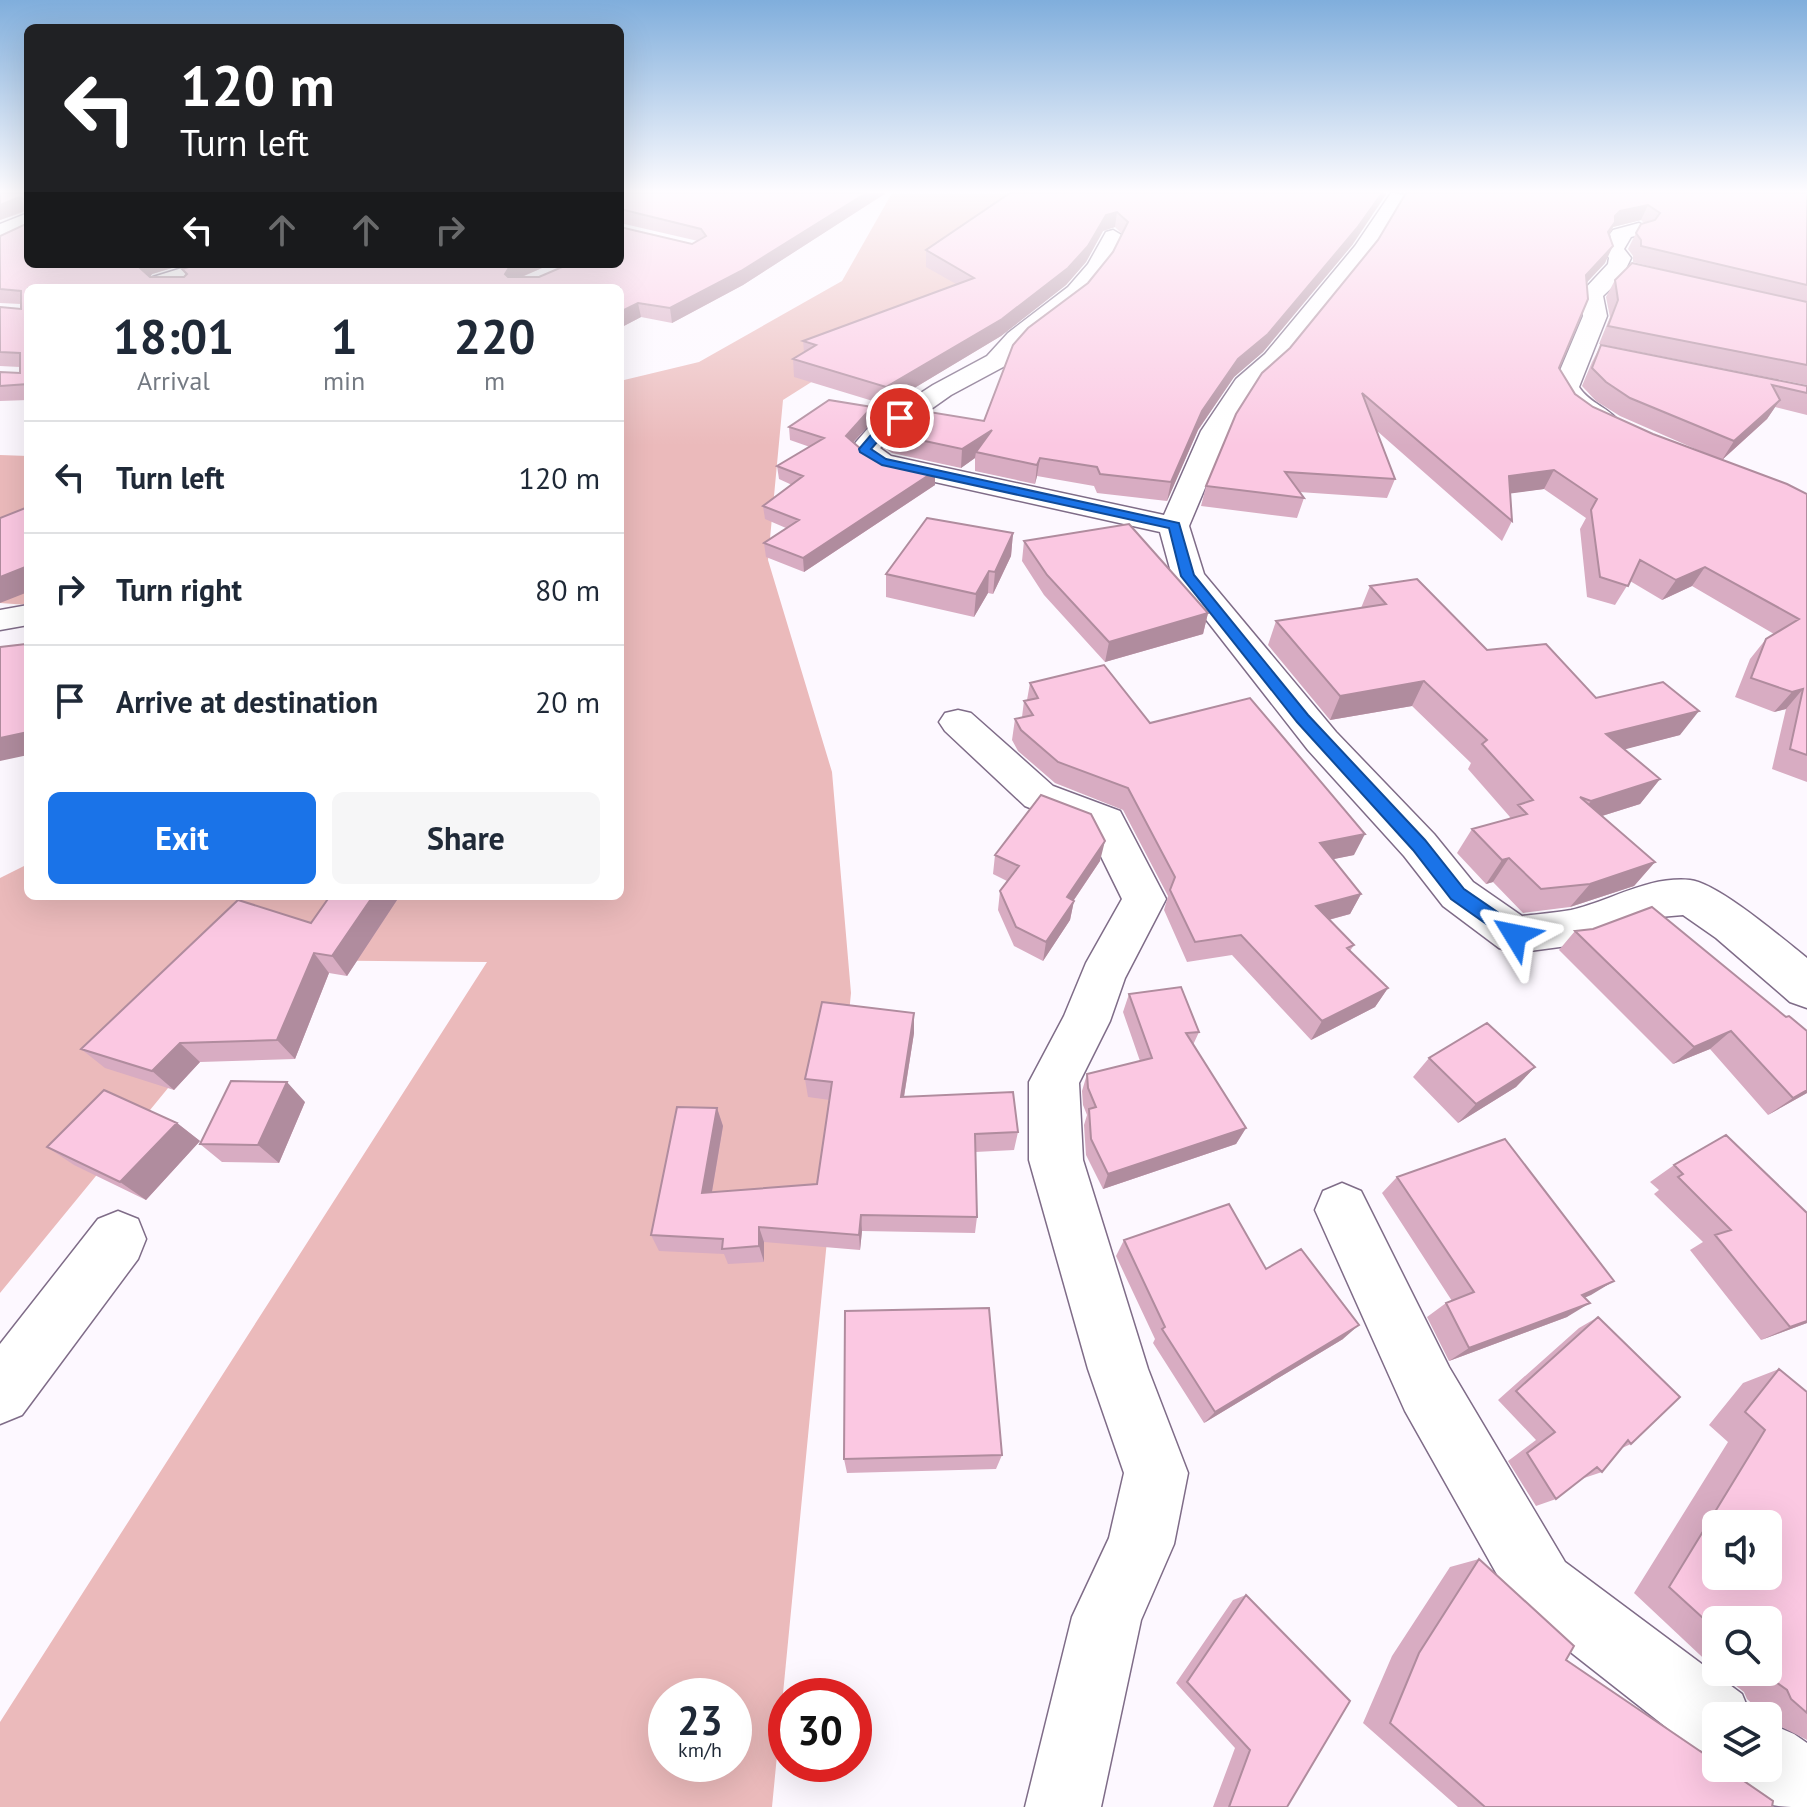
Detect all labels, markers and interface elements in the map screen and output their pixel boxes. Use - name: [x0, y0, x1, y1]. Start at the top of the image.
- text: 120 m: [180, 49, 335, 121]
- icon: left: [48, 56, 152, 160]
- text: Turn left: [180, 119, 309, 166]
- icon: left: [176, 208, 220, 252]
- icon: ahead: [260, 208, 304, 252]
- icon: ahead: [344, 208, 388, 252]
- icon: right: [428, 208, 472, 252]
- text: 18:01: [113, 305, 234, 367]
- text: 1: [330, 305, 358, 367]
- text: 220: [454, 305, 535, 367]
- text: Arrival: [137, 364, 210, 397]
- text: min: [323, 364, 365, 397]
- text: m: [484, 364, 505, 397]
- pin: [866, 384, 934, 452]
- icon: arrive: [878, 396, 922, 440]
- icon: left: [48, 455, 92, 499]
- text: Turn left: [116, 458, 224, 497]
- text: 120 m: [519, 458, 600, 497]
- icon: right: [48, 567, 92, 611]
- text: Turn right: [116, 570, 242, 609]
- text: 80 m: [535, 570, 600, 609]
- icon: arrive: [48, 679, 92, 723]
- text: Arrive at destination: [116, 682, 378, 721]
- text: 20 m: [535, 682, 600, 721]
- button: Exit: [48, 792, 316, 884]
- button: Share: [332, 792, 600, 884]
- position arrow: [1473, 893, 1557, 977]
- map controls: [1702, 1510, 1782, 1782]
- button: sound: [1702, 1510, 1782, 1590]
- button: search: [1702, 1606, 1782, 1686]
- speed limit sign: 30: [768, 1678, 872, 1782]
- text: 23: [677, 1694, 723, 1746]
- button: layers: [1702, 1702, 1782, 1782]
- text: km/h: [678, 1737, 722, 1763]

